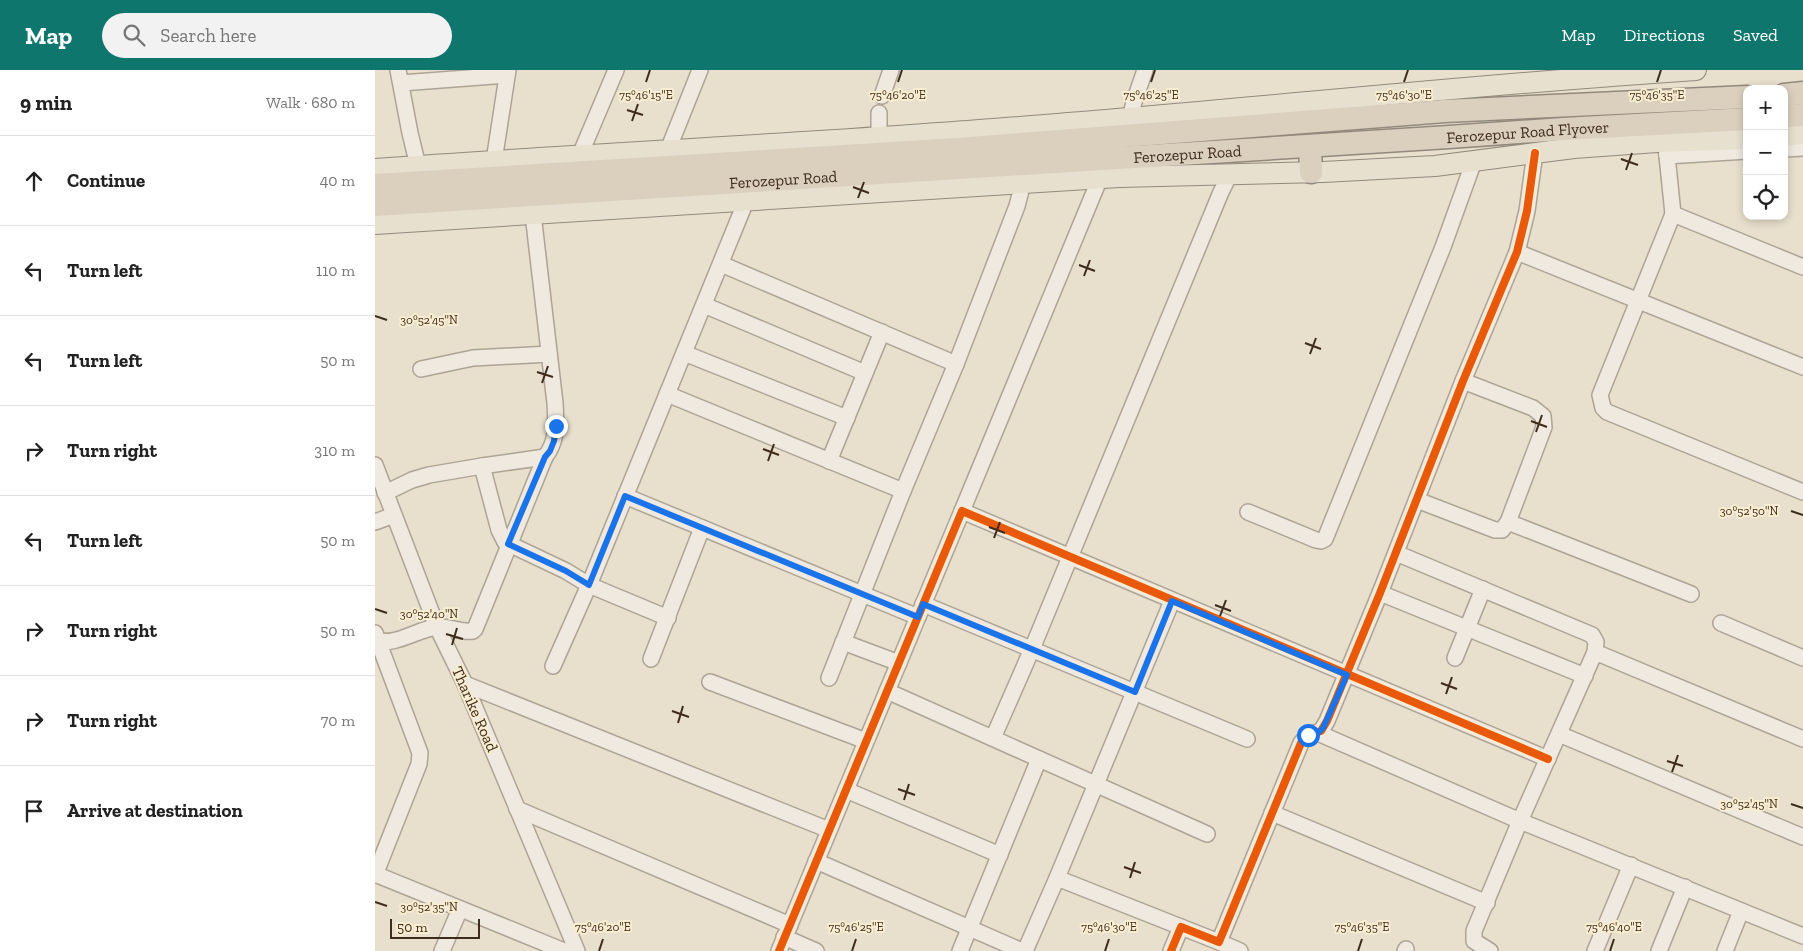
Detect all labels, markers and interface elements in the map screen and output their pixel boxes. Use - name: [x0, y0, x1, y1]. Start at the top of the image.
- search box: [102, 13, 452, 58]
- text: Map: [25, 21, 72, 50]
- icon: search: [120, 21, 148, 49]
- text: Search here: [160, 24, 257, 47]
- text: Map: [1561, 24, 1596, 46]
- text: Directions: [1624, 24, 1705, 46]
- text: Saved: [1733, 24, 1778, 46]
- map controls: [1743, 85, 1788, 220]
- button: +: [1743, 85, 1788, 130]
- text: 75°46'15"E: [619, 88, 673, 102]
- text: 75°46'20"E: [870, 88, 926, 102]
- text: 75°46'25"E: [1123, 88, 1179, 102]
- text: 75°46'30"E: [1376, 88, 1432, 102]
- text: 75°46'35"E: [1630, 88, 1684, 102]
- text: 9 min: [20, 90, 72, 115]
- text: Walk · 680 m: [266, 93, 355, 112]
- street label: Ferozepur Road Flyover: [1446, 117, 1610, 147]
- button: −: [1743, 130, 1788, 175]
- street label: Ferozepur Road: [1133, 141, 1242, 166]
- street label: Ferozepur Road: [728, 166, 838, 192]
- icon: ahead: [20, 167, 48, 195]
- text: Continue: [67, 169, 145, 192]
- text: 40 m: [320, 171, 355, 190]
- button: locate: [1743, 175, 1788, 220]
- icon: left: [20, 257, 48, 285]
- text: Turn left: [67, 259, 142, 282]
- text: 110 m: [316, 261, 355, 280]
- text: 30°52'45"N: [400, 313, 458, 327]
- icon: left: [20, 347, 48, 375]
- text: Turn left: [67, 349, 142, 372]
- text: 50 m: [320, 351, 355, 370]
- route end: [545, 415, 568, 438]
- icon: right: [20, 437, 48, 465]
- text: Turn right: [67, 439, 157, 462]
- text: 310 m: [314, 441, 355, 460]
- text: 30°52'50"N: [1720, 504, 1778, 518]
- icon: left: [20, 527, 48, 555]
- text: Turn left: [67, 529, 142, 552]
- text: 50 m: [320, 531, 355, 550]
- text: 30°52'40"N: [400, 607, 458, 621]
- icon: right: [20, 617, 48, 645]
- text: Turn right: [67, 619, 157, 642]
- text: 50 m: [320, 621, 355, 640]
- street label: Tharike Road: [448, 663, 502, 755]
- icon: right: [20, 707, 48, 735]
- text: Turn right: [67, 709, 157, 732]
- text: 70 m: [321, 711, 355, 730]
- route start: [1297, 724, 1320, 747]
- icon: arrive: [20, 797, 48, 825]
- text: 30°52'45"N: [1720, 797, 1778, 811]
- text: Arrive at destination: [67, 799, 243, 822]
- text: 30°52'35"N: [400, 900, 458, 914]
- scale bar: [390, 916, 480, 939]
- text: 50 m: [397, 919, 428, 936]
- text: 75°46'20"E: [575, 920, 631, 934]
- text: 75°46'25"E: [828, 920, 884, 934]
- text: 75°46'30"E: [1081, 920, 1137, 934]
- text: 75°46'35"E: [1335, 920, 1389, 934]
- text: 75°46'40"E: [1586, 920, 1642, 934]

